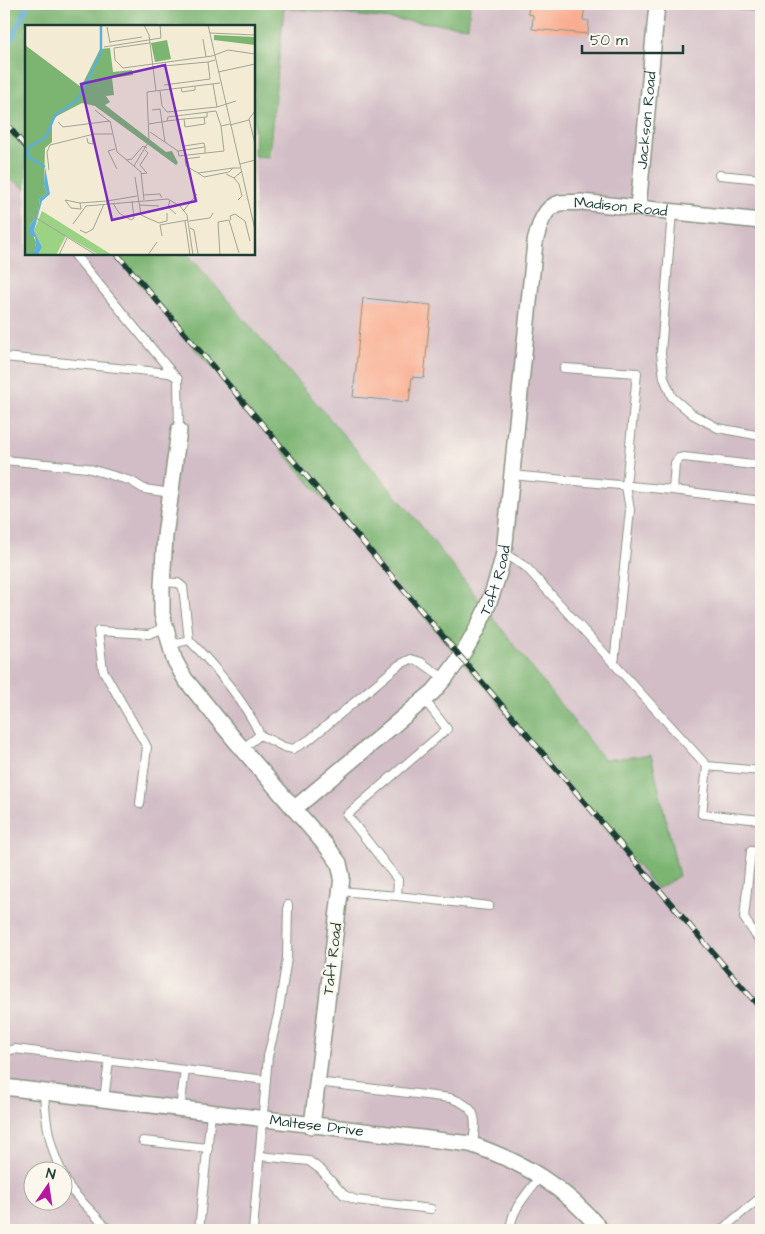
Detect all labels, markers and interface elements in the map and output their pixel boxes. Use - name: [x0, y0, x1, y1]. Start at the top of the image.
- scale bar: [582, 22, 684, 54]
- inset map: [25, 25, 255, 255]
- text: 50 m: [590, 30, 628, 51]
- street label: Jackson Road: [632, 70, 662, 170]
- street label: Madison Road: [573, 191, 669, 222]
- street label: Taft Road: [475, 544, 516, 619]
- street label: Taft Road: [318, 922, 347, 996]
- street label: Maltese Drive: [268, 1110, 365, 1142]
- north arrow: [22, 1162, 72, 1212]
- text: N: [44, 1164, 57, 1185]

